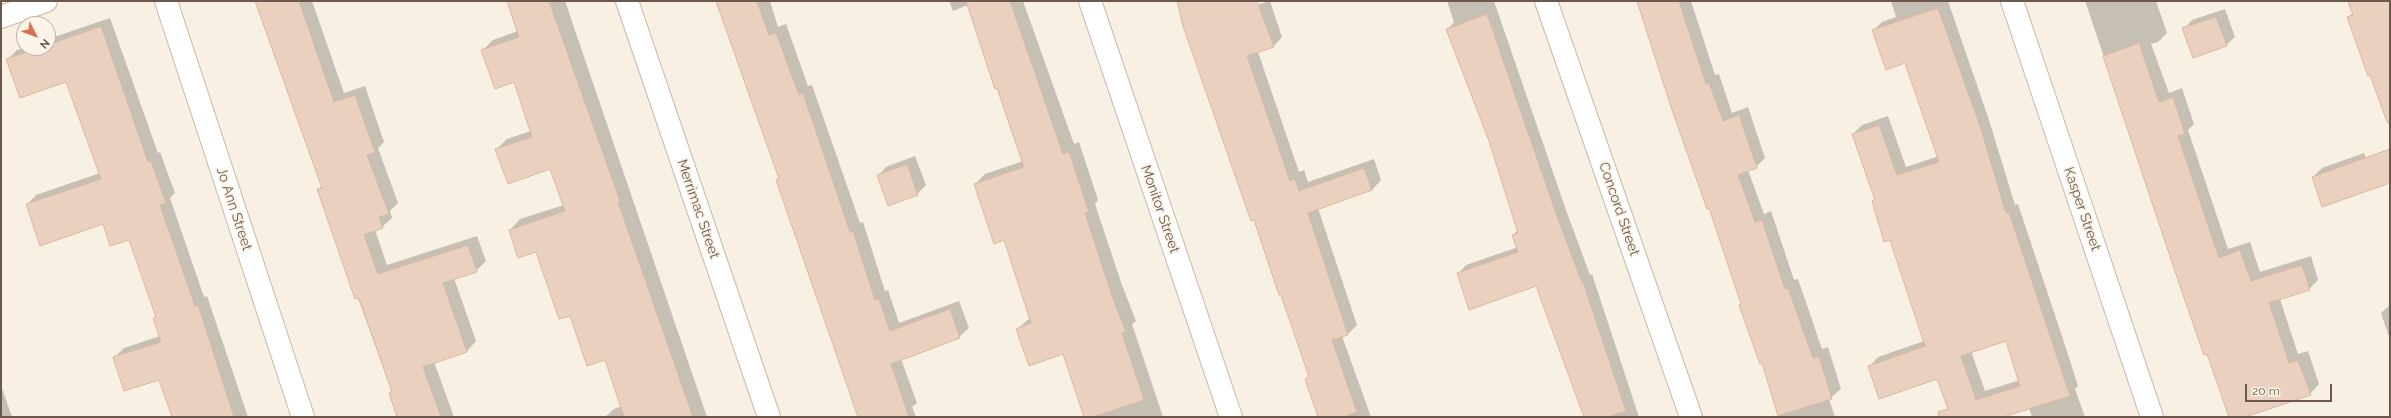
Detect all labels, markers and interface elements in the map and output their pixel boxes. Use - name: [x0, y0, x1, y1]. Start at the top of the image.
- north arrow: [16, 16, 56, 56]
- text: N: [37, 36, 52, 51]
- street label: Merrimac Street: [673, 157, 723, 261]
- street label: Concord Street: [1595, 160, 1643, 258]
- street label: Monitor Street: [1137, 163, 1183, 255]
- street label: Jo Ann Street: [213, 165, 255, 253]
- street label: Kasper Street: [2060, 165, 2104, 253]
- scale bar: [2247, 376, 2334, 402]
- text: 20 m: [2252, 384, 2280, 398]

